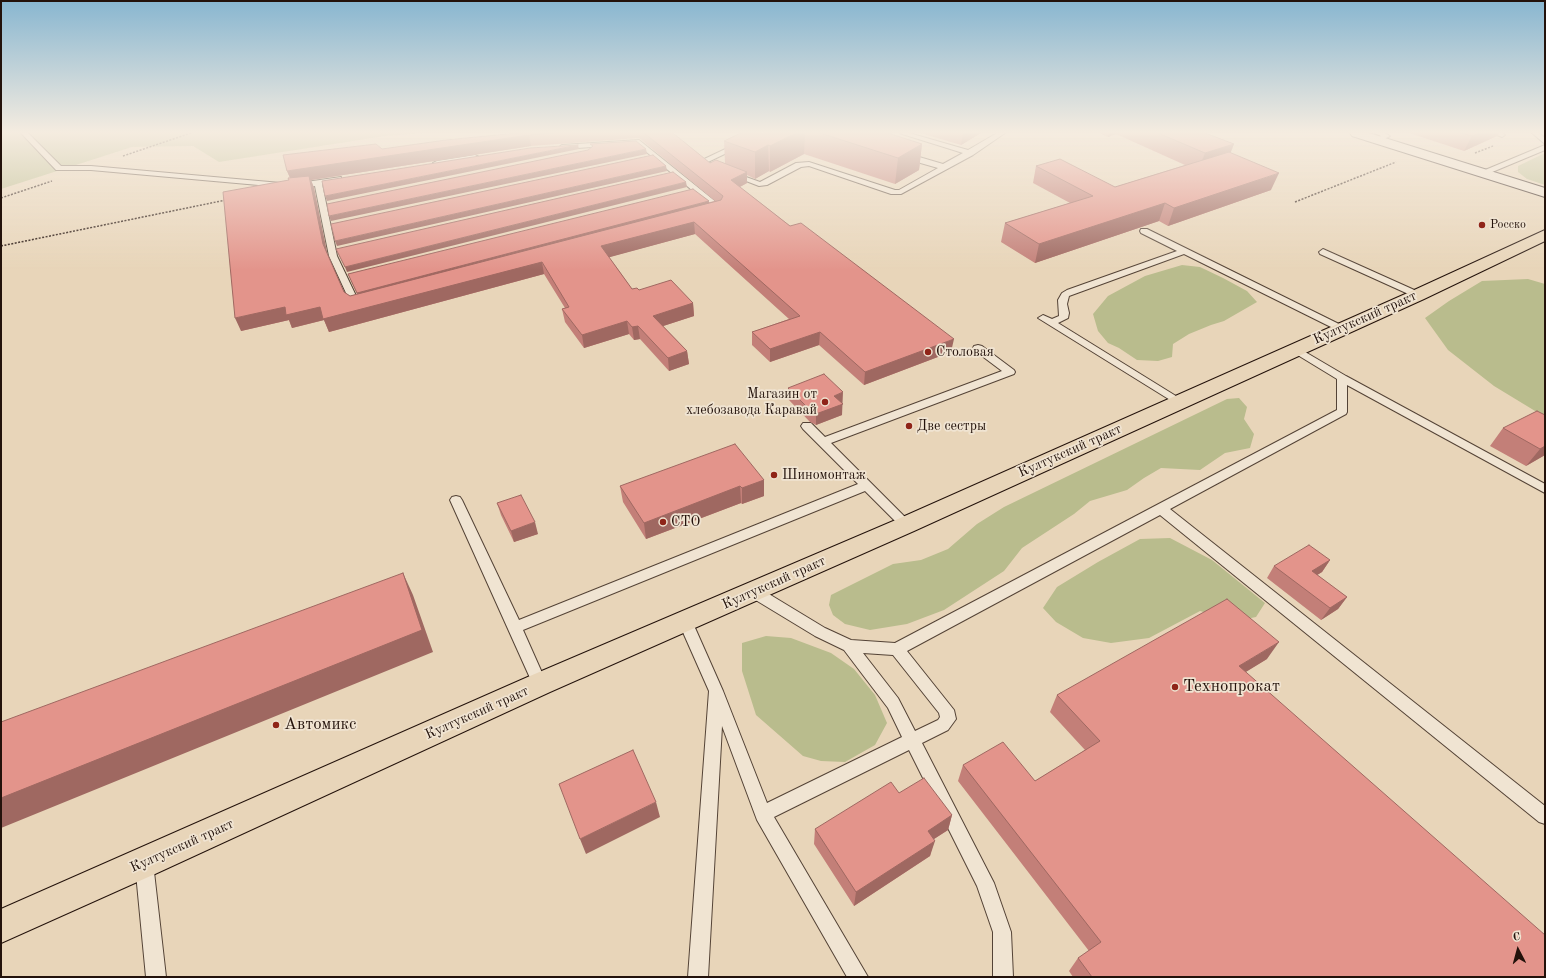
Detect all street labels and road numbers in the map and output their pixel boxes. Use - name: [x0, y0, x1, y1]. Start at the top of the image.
- street label: Култукский тракт: [1311, 288, 1419, 348]
- street label: Култукский тракт: [1016, 421, 1124, 481]
- street label: Култукский тракт: [720, 553, 828, 613]
- street label: Култукский тракт: [423, 683, 531, 743]
- street label: Култукский тракт: [128, 816, 236, 876]

